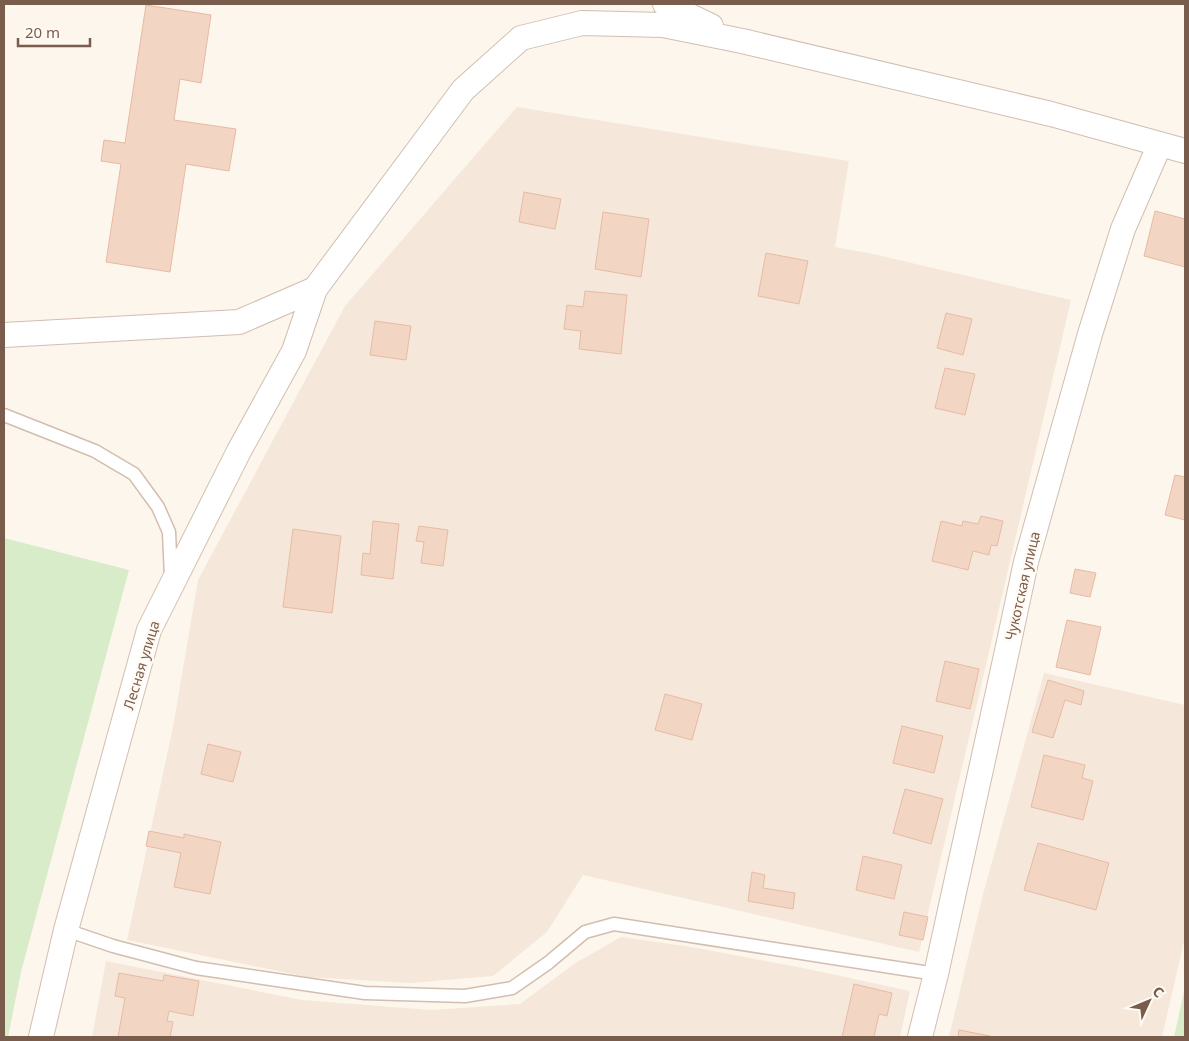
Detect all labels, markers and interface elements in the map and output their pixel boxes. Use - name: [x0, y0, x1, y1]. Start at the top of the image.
- scale bar: [18, 15, 90, 47]
- text: 20 m: [25, 22, 60, 42]
- street label: Чукотская улица: [1000, 530, 1044, 642]
- street label: Лесная улица: [118, 618, 164, 712]
- north arrow: [1124, 976, 1174, 1026]
- text: С: [1149, 982, 1169, 1001]

